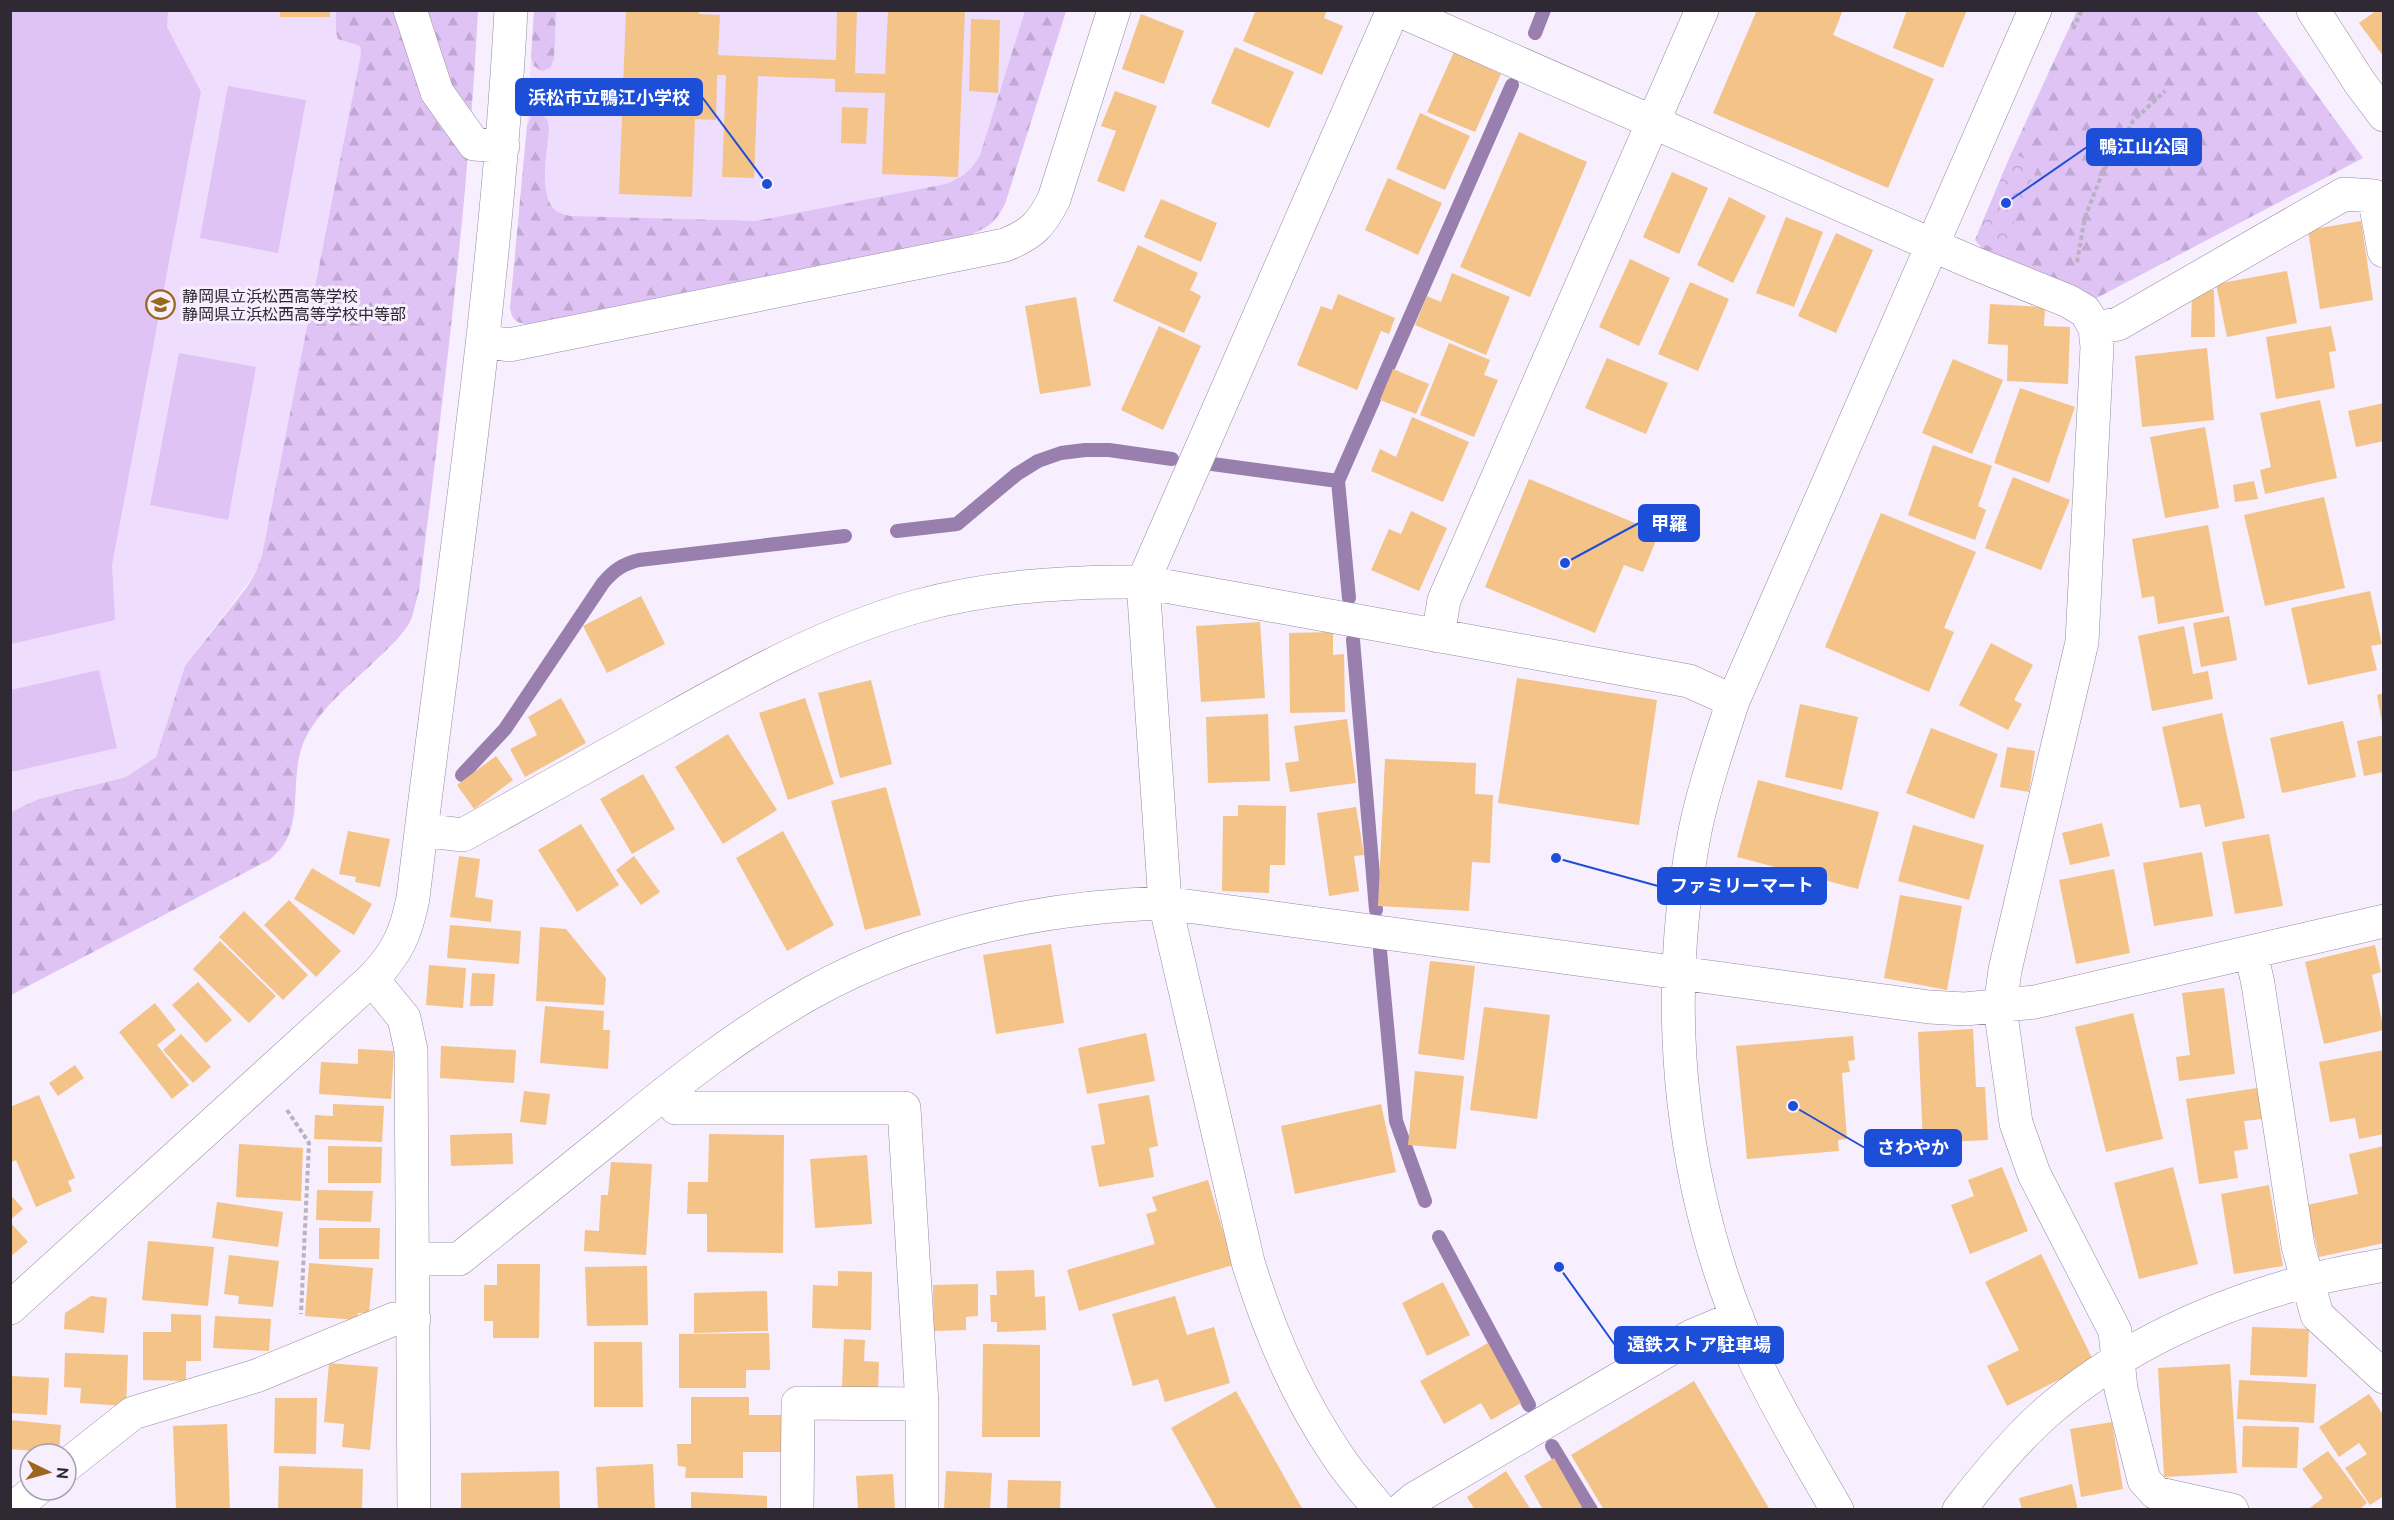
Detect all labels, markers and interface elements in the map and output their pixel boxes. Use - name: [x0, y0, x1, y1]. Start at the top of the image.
- callout: 浜松市立鴨江小学校: [516, 79, 702, 115]
- text: 浜松市立鴨江小学校: [528, 87, 690, 107]
- callout: 鴨江山公園: [2087, 129, 2201, 165]
- text: 鴨江山公園: [2099, 136, 2189, 156]
- place label: 静岡県立浜松西高等学校 静岡県立浜松西高等学校中等部: [182, 287, 406, 323]
- school or university icon: 静岡県立浜松西高等学校 静岡県立浜松西高等学校中等部: [145, 289, 177, 321]
- callout: 甲羅: [1639, 505, 1699, 541]
- text: 甲羅: [1651, 513, 1687, 533]
- callout: ファミリーマート: [1658, 868, 1826, 904]
- text: ファミリーマート: [1670, 875, 1814, 895]
- callout: さわやか: [1865, 1130, 1961, 1166]
- text: さわやか: [1877, 1137, 1949, 1157]
- callout: 遠鉄ストア駐車場: [1615, 1327, 1783, 1363]
- text: 遠鉄ストア駐車場: [1627, 1334, 1771, 1354]
- north arrow: [18, 1442, 78, 1502]
- text: N: [53, 1467, 72, 1480]

